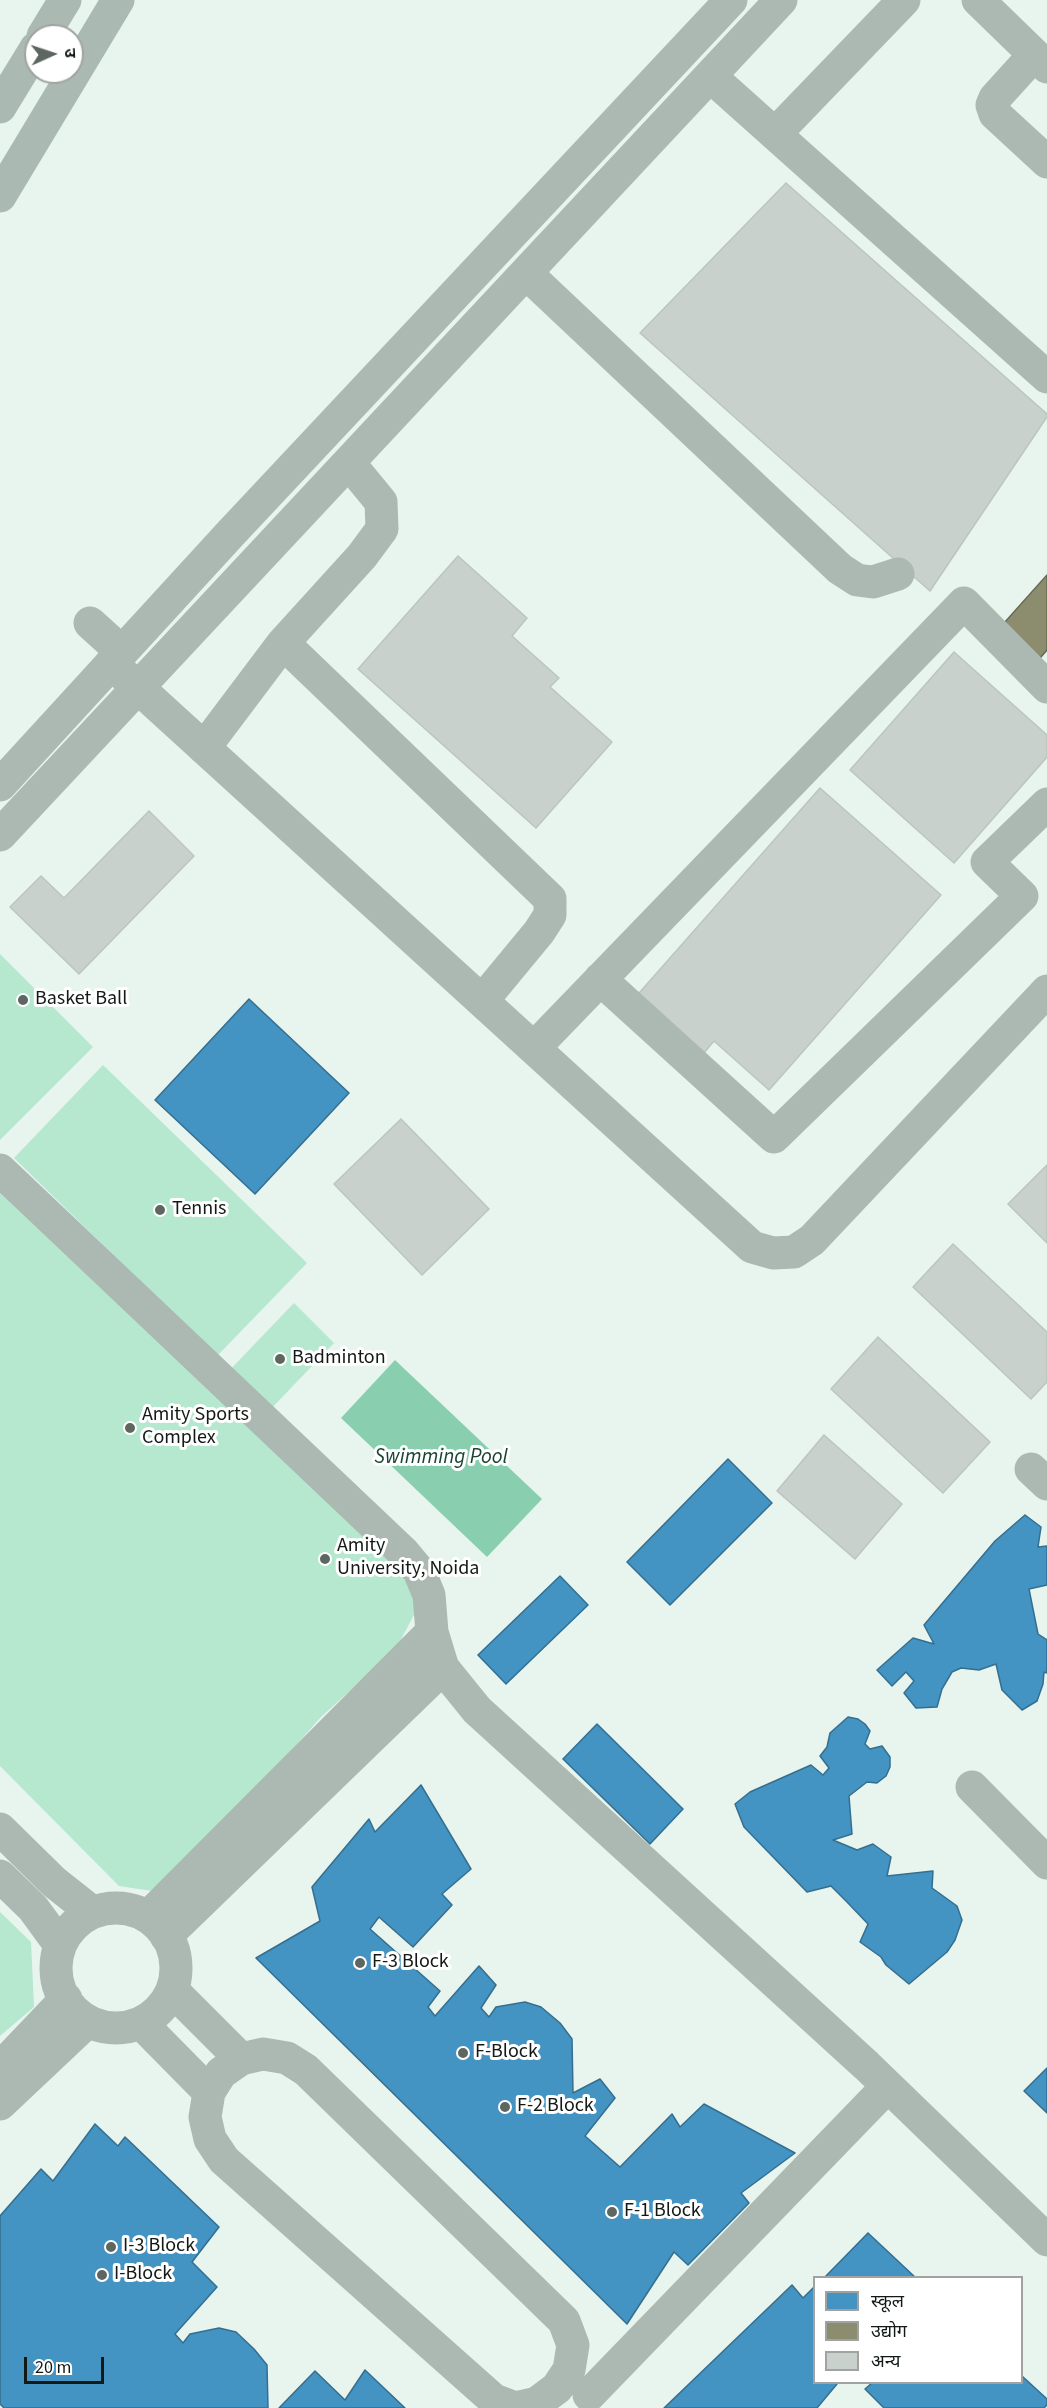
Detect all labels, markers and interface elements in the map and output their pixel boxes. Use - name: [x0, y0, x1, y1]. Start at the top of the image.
- north arrow: [24, 24, 84, 84]
- text: उ: [59, 48, 81, 58]
- place label: Basket Ball: [35, 988, 127, 1012]
- marker: Basket Ball: [16, 993, 30, 1007]
- place label: Tennis: [172, 1198, 226, 1222]
- marker: Tennis: [153, 1203, 167, 1217]
- place label: Badminton: [292, 1347, 386, 1371]
- marker: Badminton: [273, 1352, 287, 1366]
- place label: Amity Sports Complex: [142, 1404, 249, 1451]
- marker: Amity Sports Complex: [123, 1421, 137, 1435]
- water label: Swimming Pool: [374, 1445, 508, 1471]
- place label: Amity University, Noida: [337, 1535, 479, 1582]
- marker: Amity University, Noida: [318, 1552, 332, 1566]
- place label: F-3 Block: [372, 1951, 449, 1975]
- marker: F-3 Block: [353, 1956, 367, 1970]
- place label: F-Block: [475, 2041, 538, 2065]
- marker: F-Block: [456, 2046, 470, 2060]
- place label: F-2 Block: [517, 2095, 594, 2119]
- marker: F-2 Block: [498, 2100, 512, 2114]
- place label: F-1 Block: [624, 2200, 701, 2224]
- marker: F-1 Block: [605, 2205, 619, 2219]
- place label: I-3 Block: [123, 2235, 195, 2259]
- marker: I-3 Block: [104, 2240, 118, 2254]
- place label: I-Block: [114, 2263, 172, 2287]
- marker: I-Block: [95, 2268, 109, 2282]
- legend: [813, 2276, 1023, 2384]
- text: स्कूल: [871, 2289, 904, 2314]
- text: उद्योग: [871, 2319, 907, 2344]
- scale bar: [27, 2345, 106, 2383]
- text: अन्य: [871, 2349, 901, 2374]
- text: 20 m: [35, 2355, 71, 2380]

